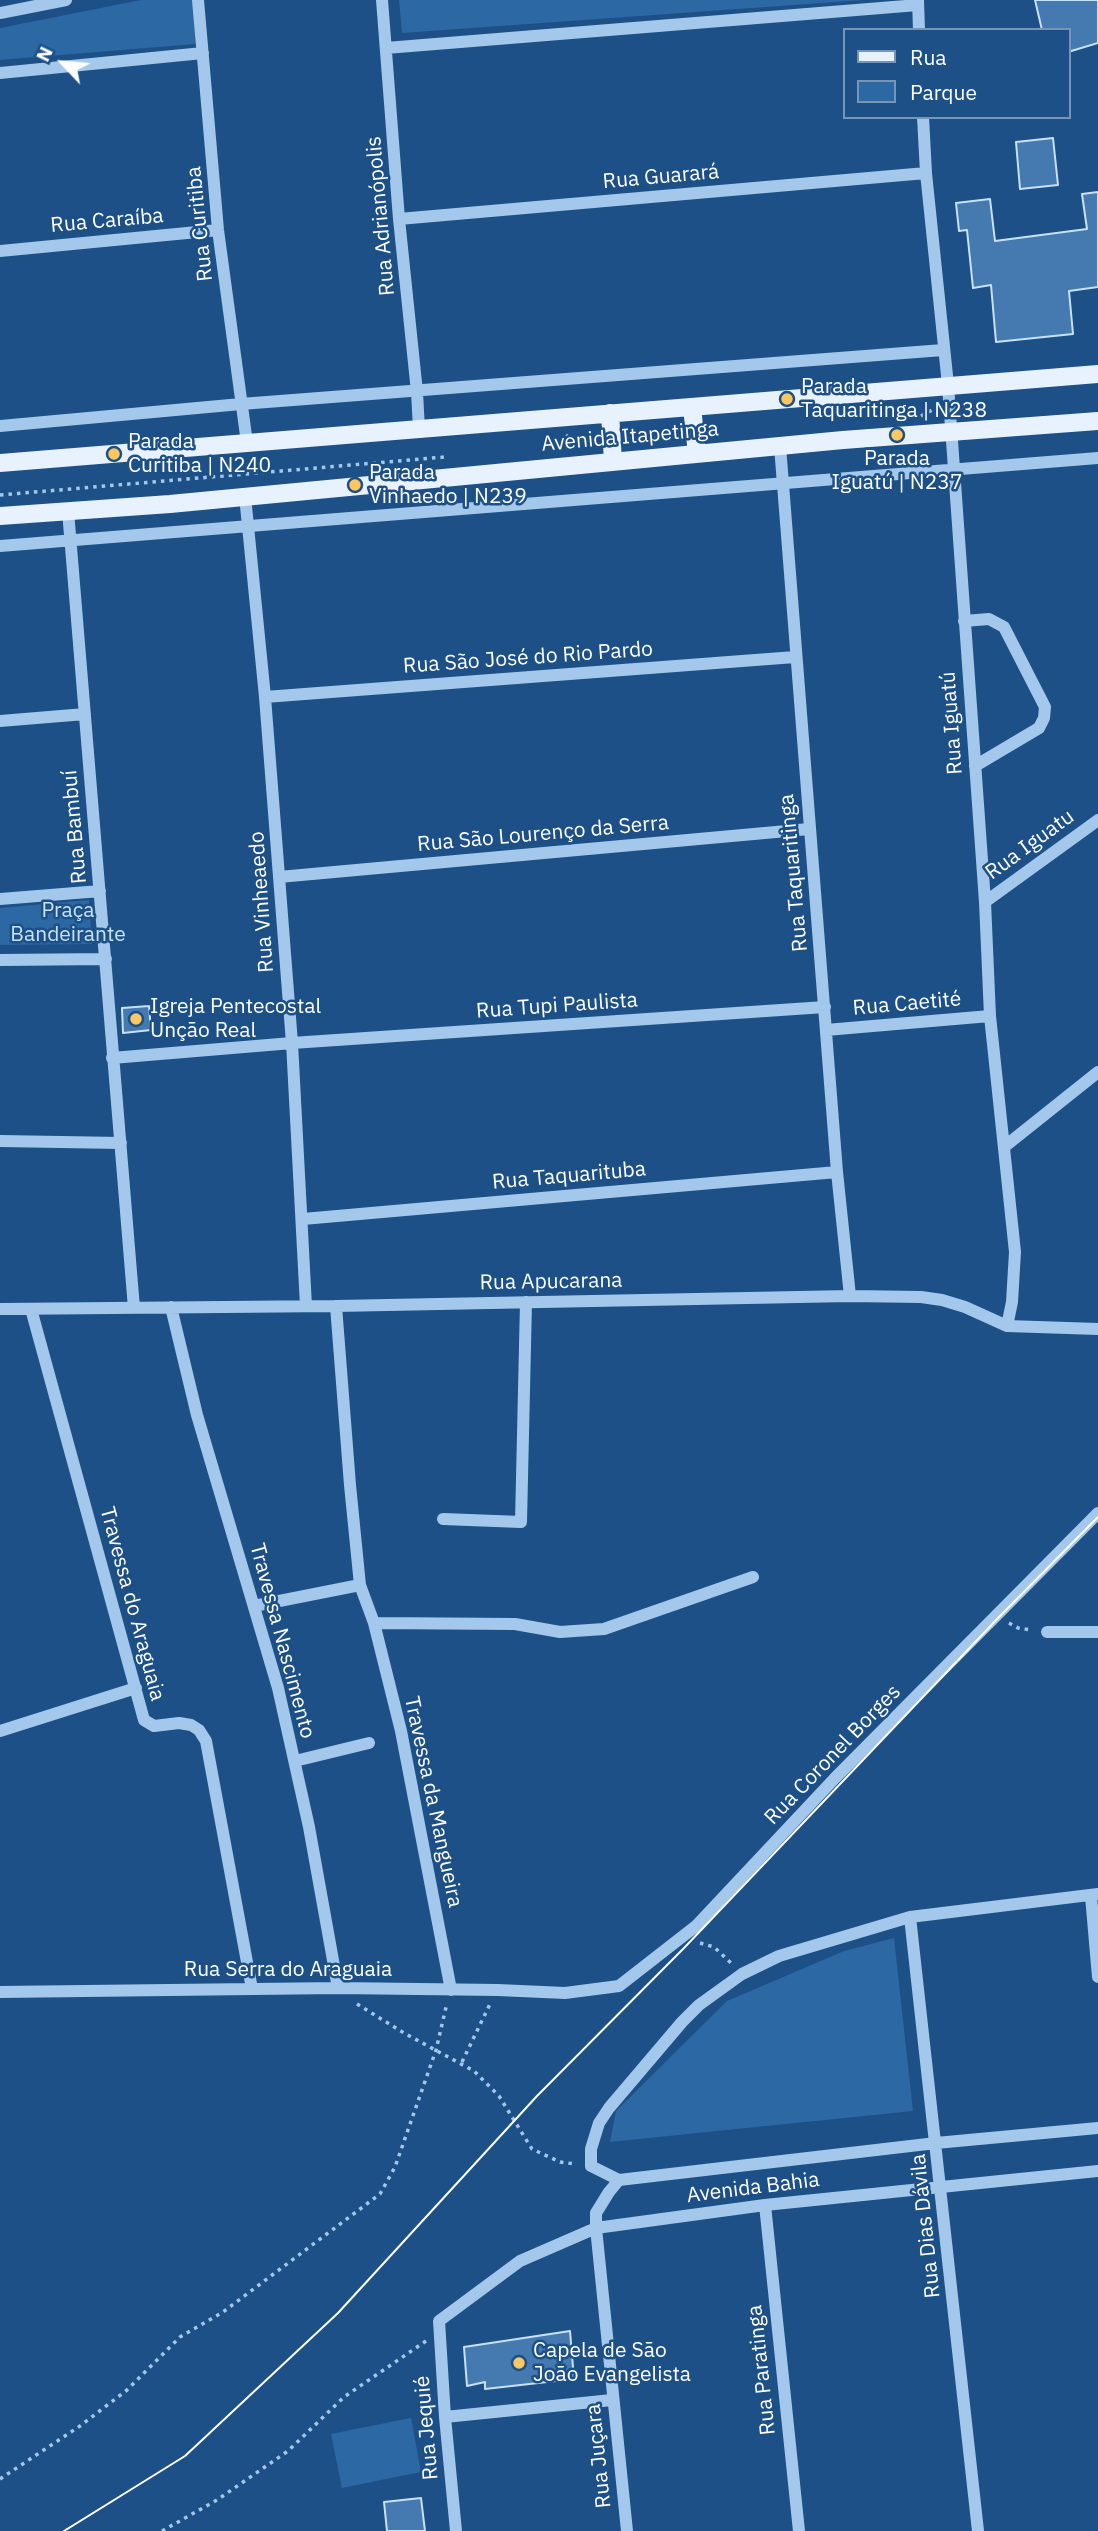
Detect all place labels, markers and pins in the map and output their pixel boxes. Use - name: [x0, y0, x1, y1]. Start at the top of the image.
- place label: Parada Taquaritinga | N238: [801, 374, 987, 424]
- marker: Parada Taquaritinga | N238: [779, 391, 795, 407]
- marker: Parada Iguatú | N237: [889, 427, 905, 443]
- place label: Parada Curitiba | N240: [128, 429, 271, 479]
- marker: Parada Curitiba | N240: [106, 446, 122, 462]
- place label: Parada Iguatú | N237: [832, 446, 962, 496]
- place label: Parada Vinhaedo | N239: [369, 460, 527, 510]
- marker: Parada Vinhaedo | N239: [347, 477, 363, 493]
- place label: Igreja Pentecostal Unção Real: [150, 994, 321, 1044]
- marker: Igreja Pentecostal Unção Real: [128, 1011, 144, 1027]
- place label: Capela de São João Evangelista: [533, 2338, 691, 2388]
- marker: Capela de São João Evangelista: [511, 2355, 527, 2371]

